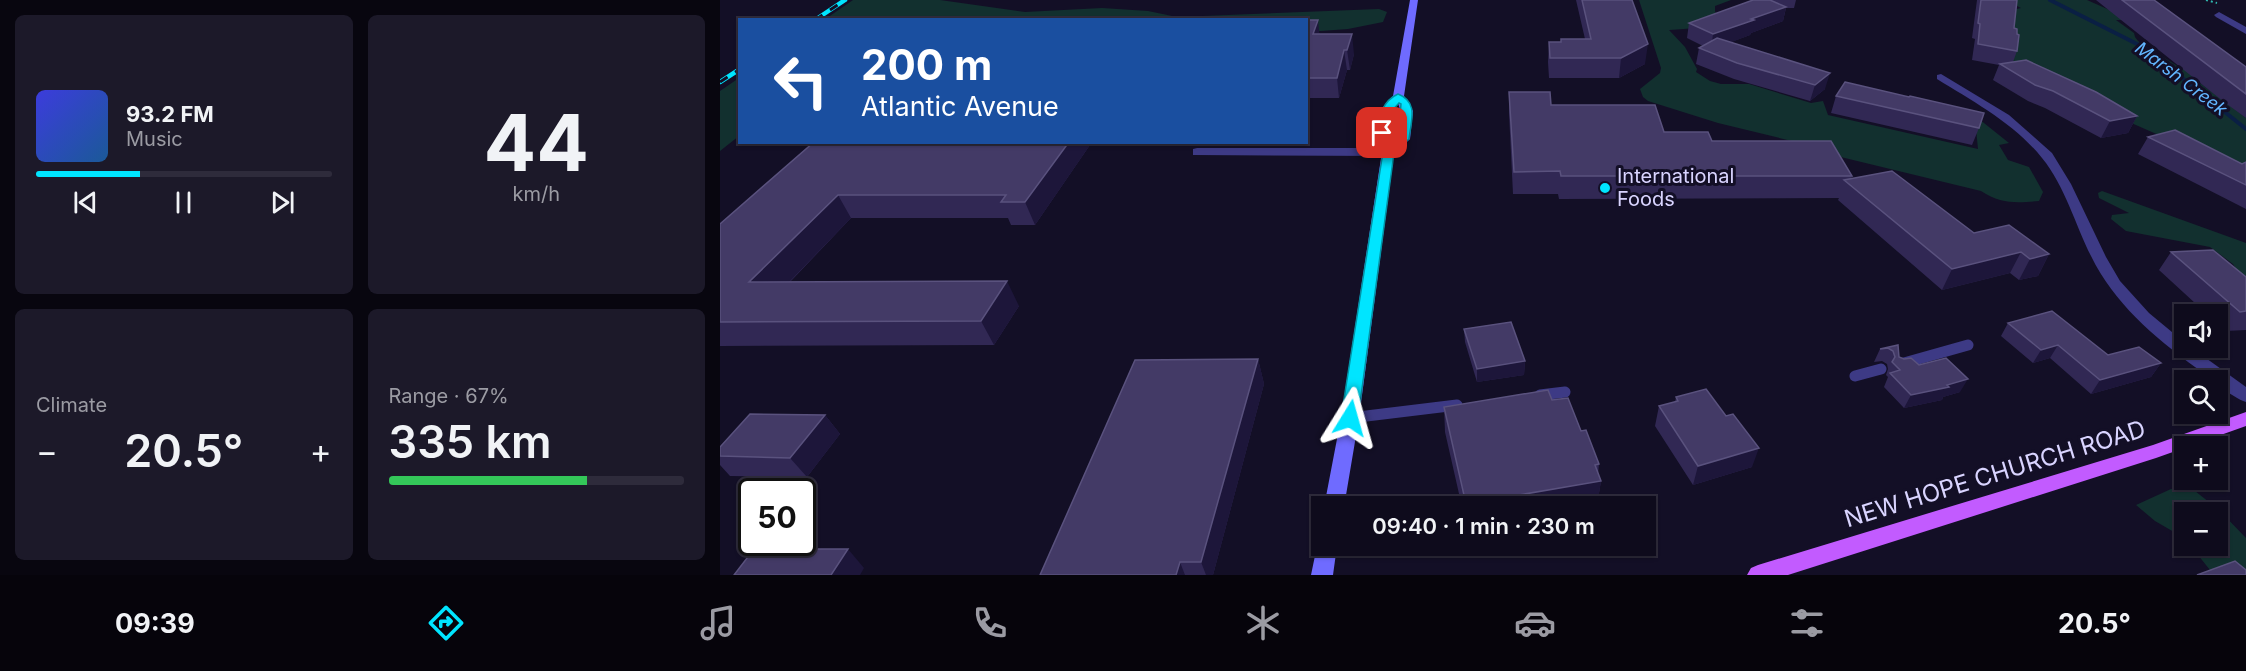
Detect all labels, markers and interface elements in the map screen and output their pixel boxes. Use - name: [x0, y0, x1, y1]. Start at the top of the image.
- water label: Marsh Creek: [2131, 37, 2232, 121]
- text: 200 m: [861, 39, 992, 90]
- icon: left: [762, 42, 840, 120]
- text: Atlantic Avenue: [861, 90, 1059, 123]
- text: 44: [484, 95, 589, 190]
- text: 93.2 FM: [126, 101, 214, 127]
- pin: [1356, 107, 1407, 158]
- icon: arrive: [1365, 116, 1398, 149]
- text: Music: [126, 127, 183, 151]
- place label: International Foods: [1617, 164, 1734, 211]
- marker: International Foods: [1598, 181, 1612, 195]
- text: km/h: [512, 182, 560, 206]
- icon: previous: [69, 186, 102, 219]
- icon: pause: [167, 186, 200, 219]
- icon: next: [266, 186, 299, 219]
- map controls: [2174, 304, 2228, 556]
- button: sound: [2174, 304, 2228, 358]
- button: search: [2174, 370, 2228, 424]
- text: Range · 67%: [389, 384, 509, 408]
- position arrow: [1318, 386, 1382, 450]
- text: Climate: [36, 393, 107, 417]
- text: 335 km: [389, 414, 552, 469]
- street label: NEW HOPE CHURCH ROAD: [1841, 414, 2149, 533]
- text: 20.5°: [124, 423, 243, 478]
- text: −: [36, 431, 58, 471]
- text: +: [310, 431, 331, 471]
- button: +: [2174, 436, 2228, 490]
- speed limit sign: 50: [738, 478, 816, 556]
- button: −: [2174, 502, 2228, 556]
- text: 09:40 · 1 min · 230 m: [1372, 513, 1595, 539]
- icon: directions: [425, 602, 467, 644]
- icon: music: [697, 602, 739, 644]
- icon: phone: [969, 602, 1011, 644]
- icon: climate: [1242, 602, 1284, 644]
- icon: car: [1514, 602, 1556, 644]
- icon: filters: [1786, 602, 1828, 644]
- text: 09:39: [115, 607, 195, 640]
- text: 20.5°: [2058, 607, 2131, 640]

